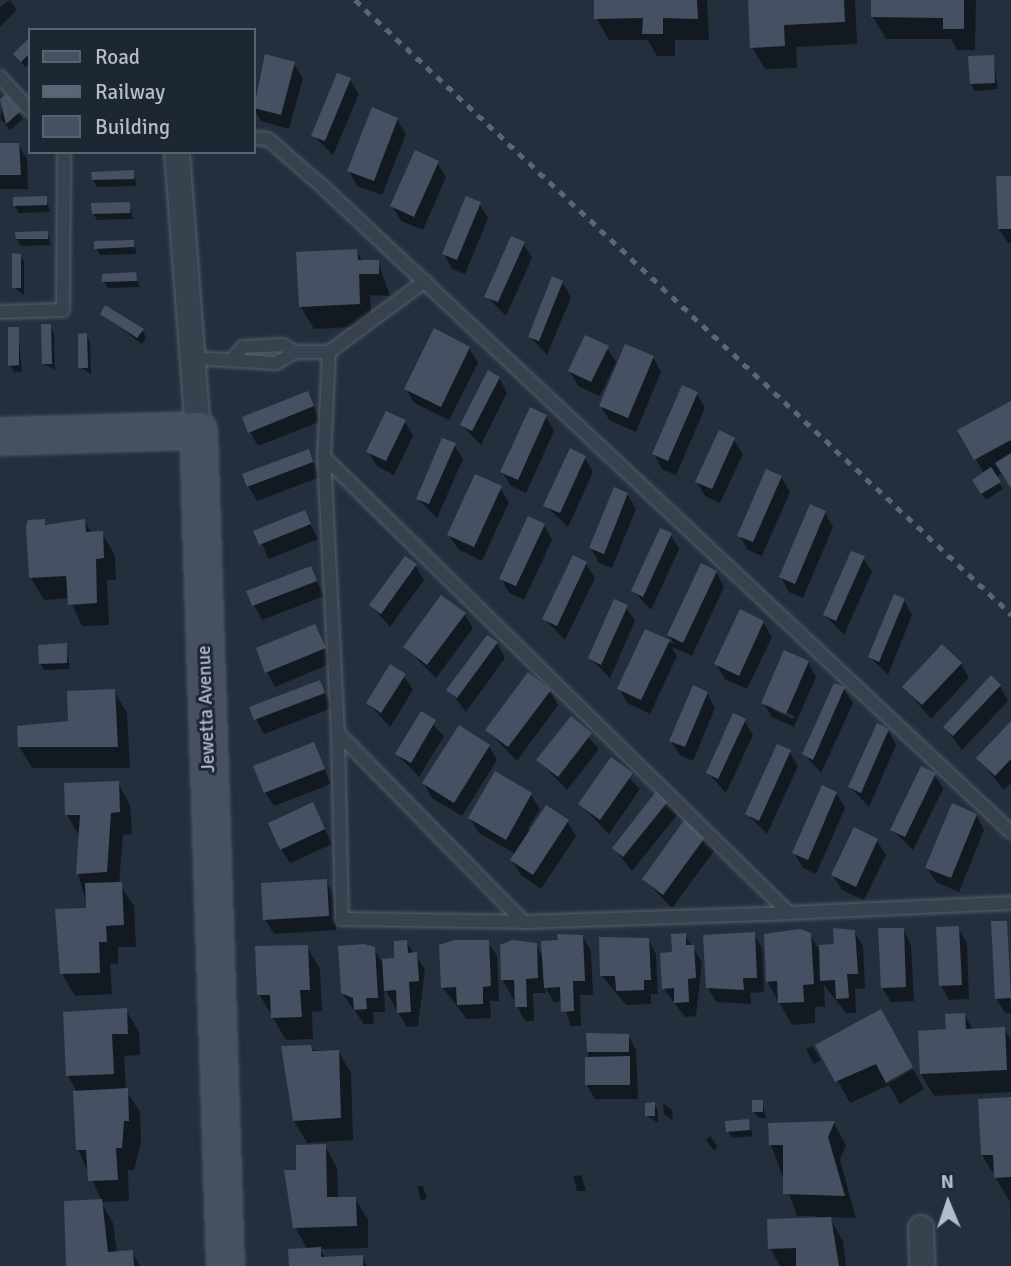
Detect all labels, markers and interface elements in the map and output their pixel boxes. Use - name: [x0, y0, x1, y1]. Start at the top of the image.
- legend: [28, 28, 256, 154]
- text: Road: [95, 44, 140, 70]
- text: Railway: [95, 79, 165, 105]
- text: Building: [95, 114, 170, 140]
- street label: Jewetta Avenue: [193, 645, 221, 773]
- north arrow: [913, 1168, 983, 1238]
- text: N: [940, 1170, 954, 1194]

